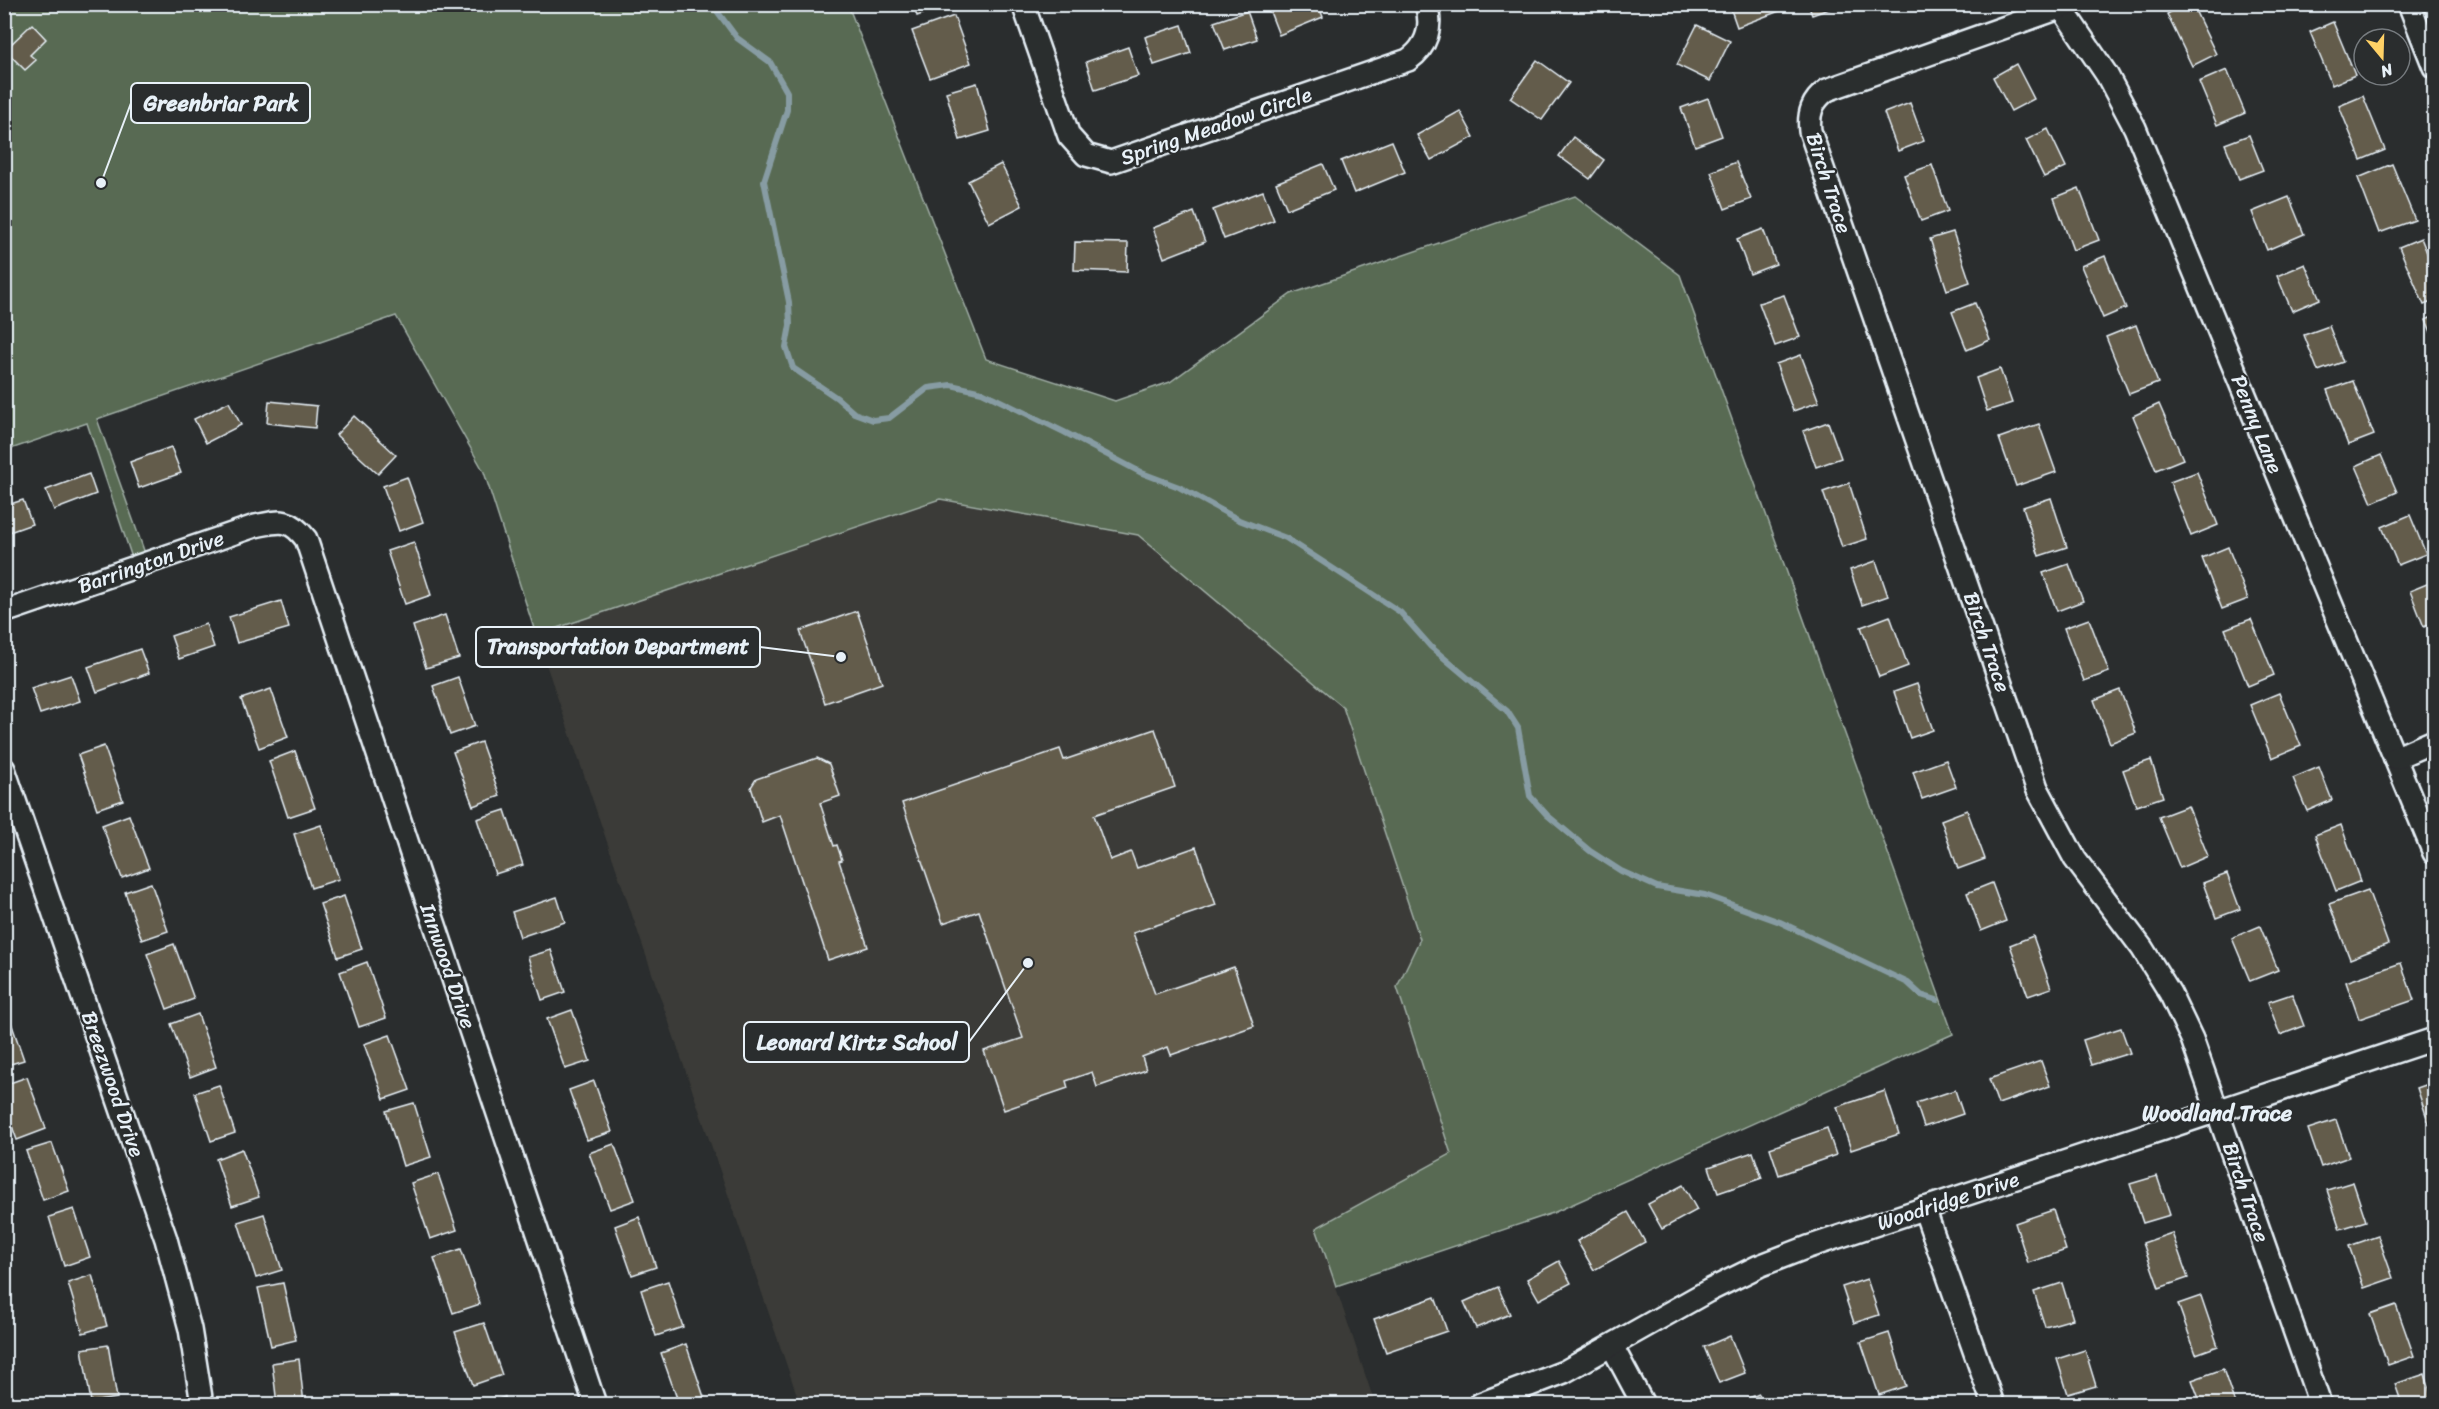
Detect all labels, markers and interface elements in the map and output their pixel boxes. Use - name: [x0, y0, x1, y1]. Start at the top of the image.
- north arrow: [2352, 27, 2412, 87]
- text: N: [2376, 55, 2398, 87]
- street label: Spring Meadow Circle: [1115, 75, 1317, 177]
- callout: Greenbriar Park: [131, 83, 310, 123]
- text: Greenbriar Park: [143, 84, 300, 123]
- street label: Birch Trace: [1795, 128, 1863, 239]
- street label: Penny Lane: [2220, 369, 2294, 479]
- street label: Barrington Drive: [73, 519, 230, 605]
- street label: Birch Trace: [1952, 587, 2022, 698]
- callout: Transportation Department: [476, 627, 760, 667]
- text: Transportation Department: [487, 627, 749, 666]
- street label: Innwood Drive: [408, 897, 487, 1034]
- street label: Breezwood Drive: [70, 1006, 156, 1162]
- callout: Leonard Kirtz School: [744, 1022, 969, 1062]
- text: Leonard Kirtz School: [756, 1023, 958, 1062]
- district label: Woodland Trace: [2142, 1094, 2293, 1133]
- street label: Birch Trace: [2211, 1137, 2281, 1248]
- street label: Woodridge Drive: [1872, 1160, 2024, 1242]

